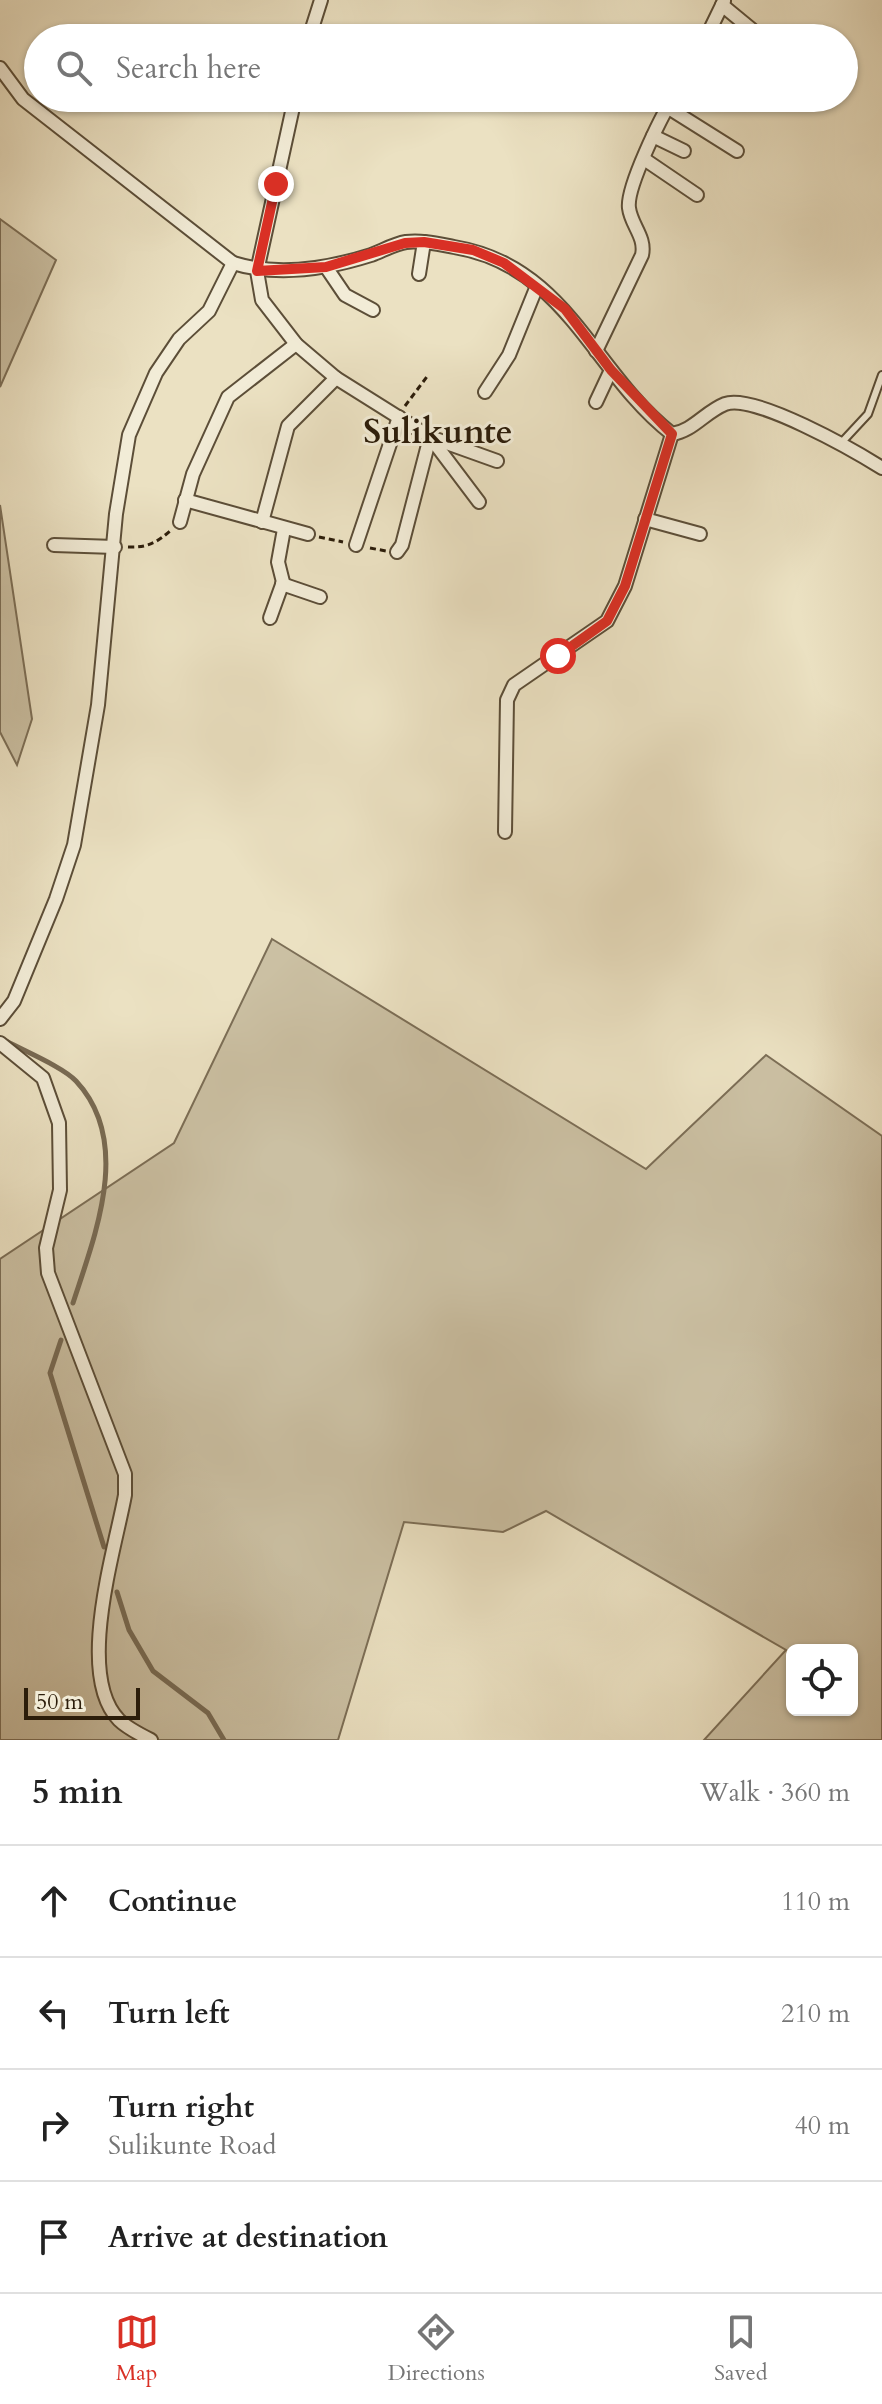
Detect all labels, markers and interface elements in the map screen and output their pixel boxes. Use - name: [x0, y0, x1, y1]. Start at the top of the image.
- search box: [24, 24, 858, 112]
- icon: search: [52, 46, 96, 90]
- text: Search here: [116, 48, 261, 89]
- route end: [258, 166, 294, 202]
- district label: Sulikunte: [363, 409, 513, 455]
- route start: [540, 638, 576, 674]
- map controls: [786, 1644, 858, 1716]
- button: locate: [786, 1644, 858, 1716]
- scale bar: [24, 1684, 140, 1720]
- text: 50 m: [36, 1687, 83, 1717]
- text: 5 min: [32, 1769, 123, 1815]
- text: Walk · 360 m: [700, 1775, 850, 1810]
- icon: ahead: [32, 1879, 76, 1923]
- text: Continue: [108, 1881, 237, 1922]
- text: 110 m: [781, 1884, 850, 1919]
- icon: left: [32, 1991, 76, 2035]
- text: Turn left: [108, 1993, 230, 2034]
- text: 210 m: [781, 1996, 850, 2031]
- text: Turn right: [108, 2087, 254, 2128]
- icon: right: [32, 2103, 76, 2147]
- text: 40 m: [794, 2108, 850, 2143]
- text: Sulikunte Road: [108, 2128, 276, 2163]
- icon: arrive: [32, 2215, 76, 2259]
- text: Arrive at destination: [108, 2217, 388, 2258]
- tab: Map: [115, 2310, 159, 2388]
- tab: Directions: [388, 2310, 485, 2388]
- tab: Saved: [714, 2310, 767, 2388]

